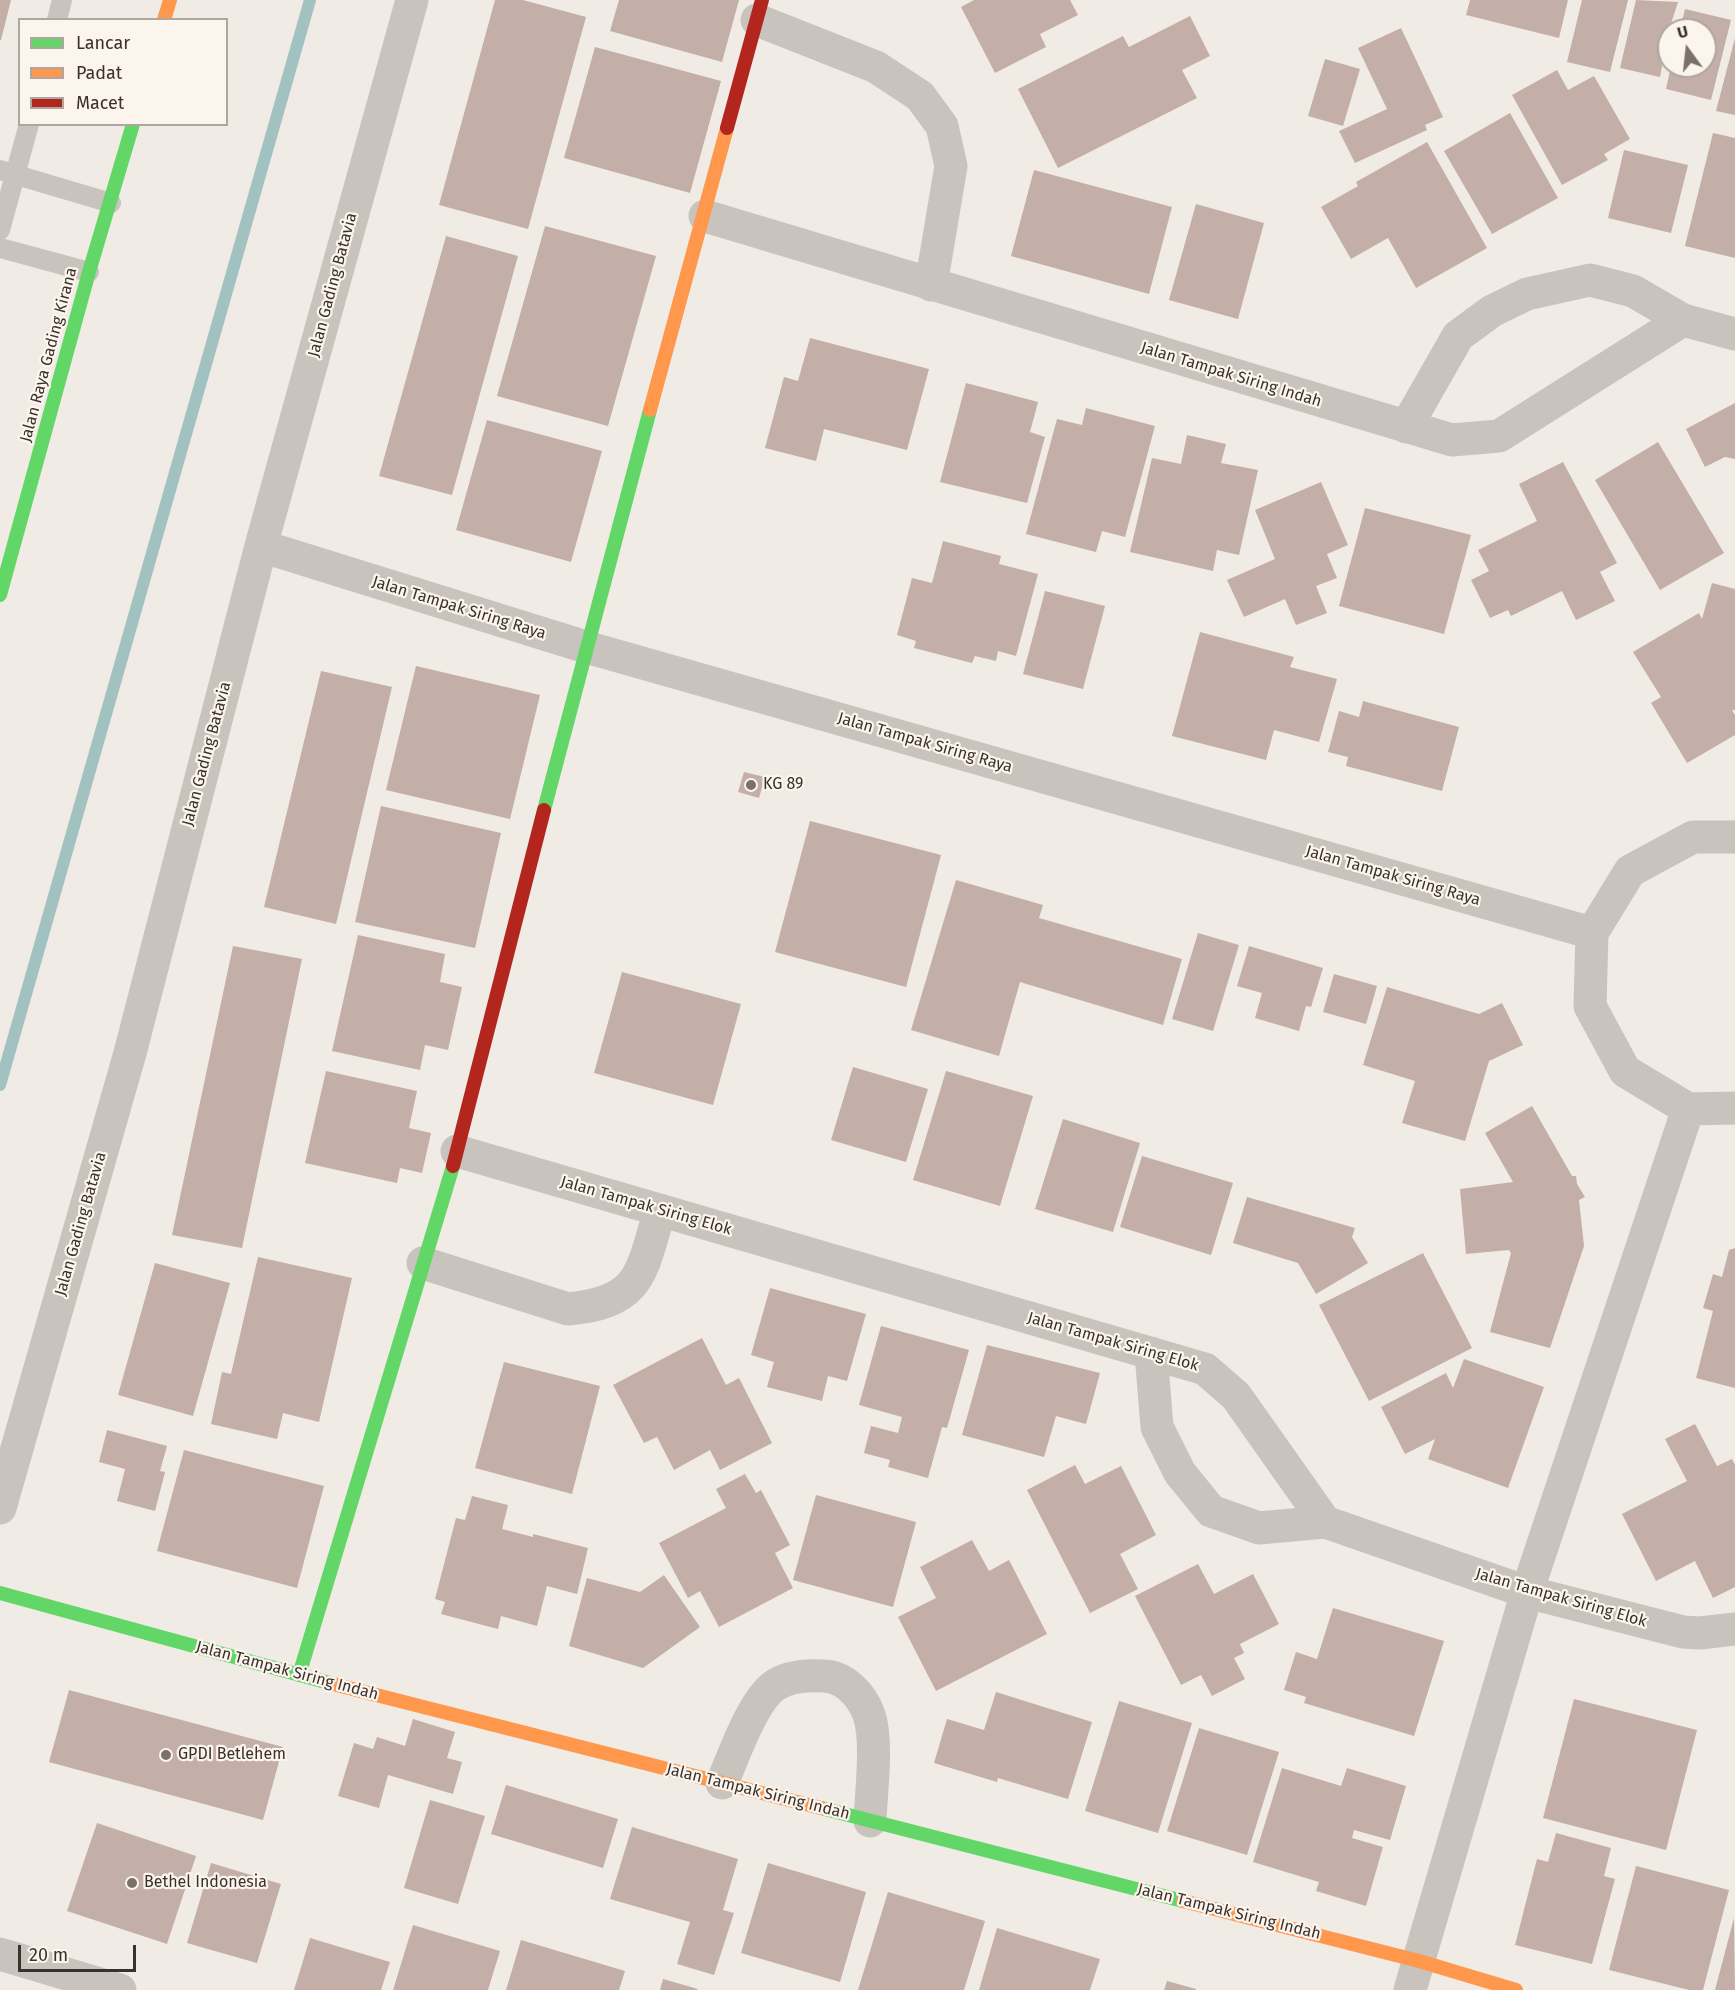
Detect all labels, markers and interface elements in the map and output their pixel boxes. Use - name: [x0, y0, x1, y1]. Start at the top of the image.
- legend: [18, 18, 228, 126]
- north arrow: [1657, 18, 1717, 78]
- text: U: [1675, 22, 1690, 43]
- text: Lancar: [76, 32, 130, 54]
- text: Padat: [76, 62, 122, 84]
- text: Macet: [76, 92, 124, 114]
- street label: Jalan Gading Batavia: [304, 211, 362, 359]
- street label: Jalan Raya Gading Kirana: [16, 266, 82, 444]
- street label: Jalan Tampak Siring Indah: [1138, 338, 1324, 412]
- street label: Jalan Tampak Siring Raya: [370, 572, 548, 644]
- street label: Jalan Gading Batavia: [178, 680, 236, 828]
- street label: Jalan Tampak Siring Raya: [835, 709, 1015, 777]
- place label: KG 89: [763, 775, 803, 795]
- marker: KG 89: [744, 778, 758, 792]
- street label: Jalan Tampak Siring Raya: [1303, 842, 1483, 910]
- street label: Jalan Gading Batavia: [51, 1150, 111, 1298]
- street label: Jalan Tampak Siring Elok: [558, 1172, 734, 1240]
- street label: Jalan Tampak Siring Elok: [1025, 1308, 1201, 1376]
- street label: Jalan Tampak Siring Elok: [1473, 1564, 1649, 1632]
- street label: Jalan Tampak Siring Indah: [194, 1637, 380, 1705]
- place label: GPDI Betlehem: [178, 1745, 286, 1765]
- marker: GPDI Betlehem: [159, 1748, 173, 1762]
- street label: Jalan Tampak Siring Indah: [664, 1760, 852, 1824]
- place label: Bethel Indonesia: [144, 1873, 267, 1893]
- marker: Bethel Indonesia: [125, 1876, 139, 1890]
- street label: Jalan Tampak Siring Indah: [1135, 1880, 1323, 1944]
- scale bar: [21, 1933, 140, 1971]
- text: 20 m: [29, 1944, 68, 1966]

